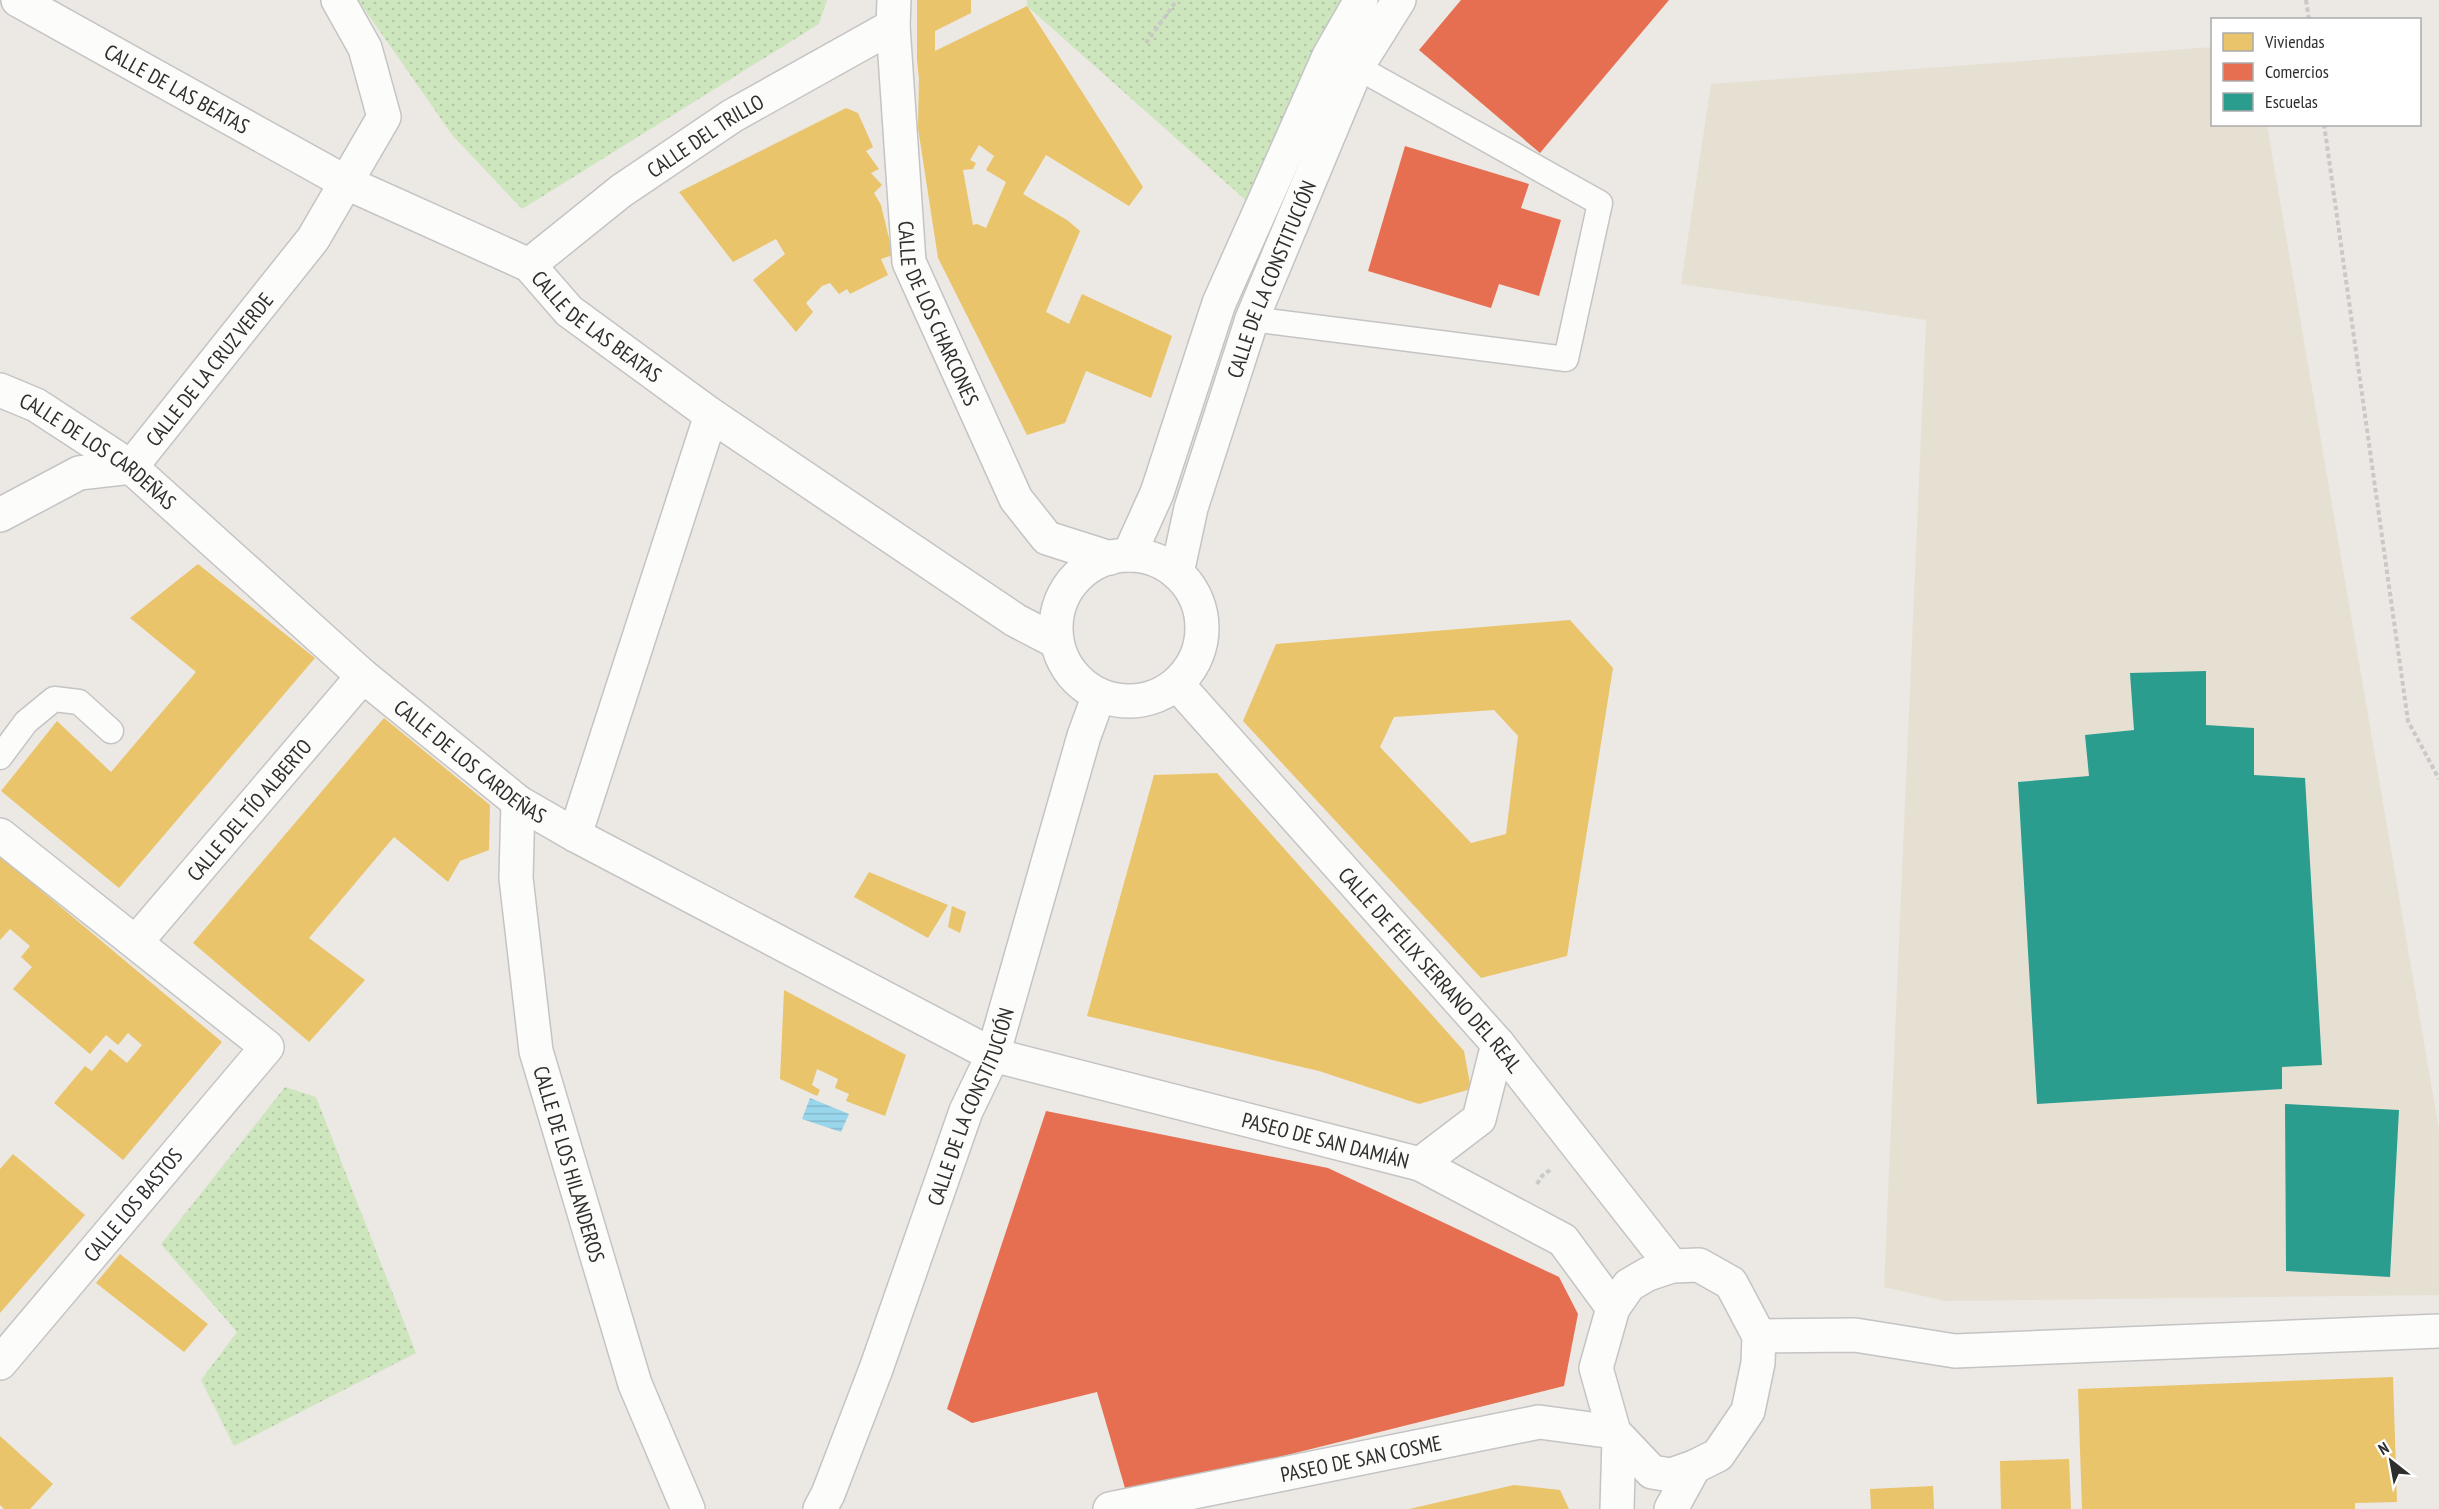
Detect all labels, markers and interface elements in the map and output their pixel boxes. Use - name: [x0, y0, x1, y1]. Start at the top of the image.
- legend: [2211, 18, 2421, 126]
- text: Viviendas: [2264, 30, 2325, 53]
- street label: CALLE DE LAS BEATAS: [100, 37, 254, 140]
- text: Comercios: [2265, 60, 2329, 83]
- street label: CALLE DEL TRILLO: [642, 88, 768, 183]
- text: Escuelas: [2265, 90, 2318, 113]
- street label: CALLE DE LA CONSTITUCIÓN: [1220, 176, 1322, 381]
- street label: CALLE DE LOS CHARCONES: [893, 220, 986, 410]
- street label: CALLE DE LAS BEATAS: [526, 265, 667, 388]
- street label: CALLE DE LA CRUZ VERDE: [140, 287, 279, 451]
- street label: CALLE DE LOS CARDEÑAS: [16, 386, 182, 515]
- street label: CALLE DE LOS CARDEÑAS: [389, 693, 551, 829]
- street label: CALLE DEL TÍO ALBERTO: [181, 733, 317, 886]
- street label: CALLE DE FÉLIX SERRANO DEL REAL: [1333, 861, 1529, 1078]
- street label: CALLE DE LA CONSTITUCIÓN: [921, 1004, 1019, 1209]
- street label: CALLE DE LOS HILANDEROS: [528, 1063, 611, 1265]
- street label: PASEO DE SAN DAMIÁN: [1239, 1106, 1412, 1174]
- street label: CALLE LOS BASTOS: [78, 1143, 188, 1267]
- street label: PASEO DE SAN COSME: [1278, 1429, 1444, 1488]
- north arrow: [2361, 1431, 2421, 1491]
- text: N: [2374, 1437, 2392, 1459]

